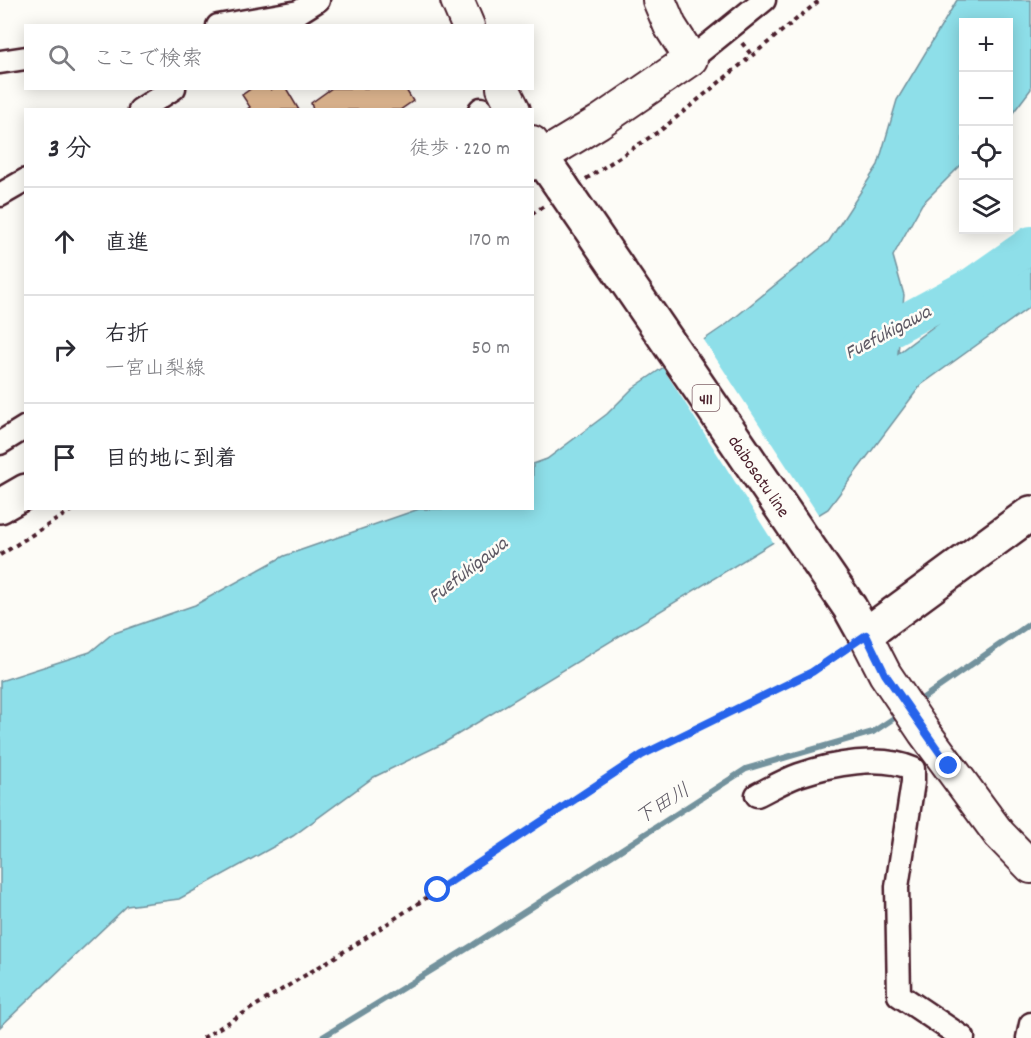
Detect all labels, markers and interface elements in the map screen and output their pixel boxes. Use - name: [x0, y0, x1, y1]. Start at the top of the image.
- map controls: [959, 18, 1013, 234]
- button: +: [959, 18, 1013, 72]
- search box: [24, 24, 534, 90]
- icon: search: [45, 41, 78, 74]
- text: ここで検索: [93, 45, 203, 76]
- button: −: [959, 72, 1013, 126]
- button: locate: [959, 126, 1013, 180]
- text: 3 分: [48, 132, 92, 169]
- text: 徒歩 · 220 m: [410, 136, 510, 164]
- button: layers: [959, 180, 1013, 234]
- icon: ahead: [48, 225, 81, 258]
- text: 170 m: [469, 227, 510, 255]
- text: 直進: [105, 229, 149, 260]
- water label: Fuefukigawa: [840, 298, 938, 368]
- text: 右折: [105, 320, 149, 351]
- icon: right: [48, 333, 81, 366]
- text: 50 m: [472, 335, 510, 363]
- text: 一宮山梨線: [105, 356, 205, 384]
- road number: 411: [692, 385, 720, 411]
- street label: daibosatu line: [721, 431, 795, 523]
- icon: arrive: [48, 441, 81, 474]
- text: 目的地に到着: [105, 445, 237, 476]
- water label: Fuefukigawa: [423, 530, 516, 611]
- route end: [935, 752, 961, 778]
- water label: 下田川: [631, 778, 696, 833]
- route start: [424, 876, 450, 902]

